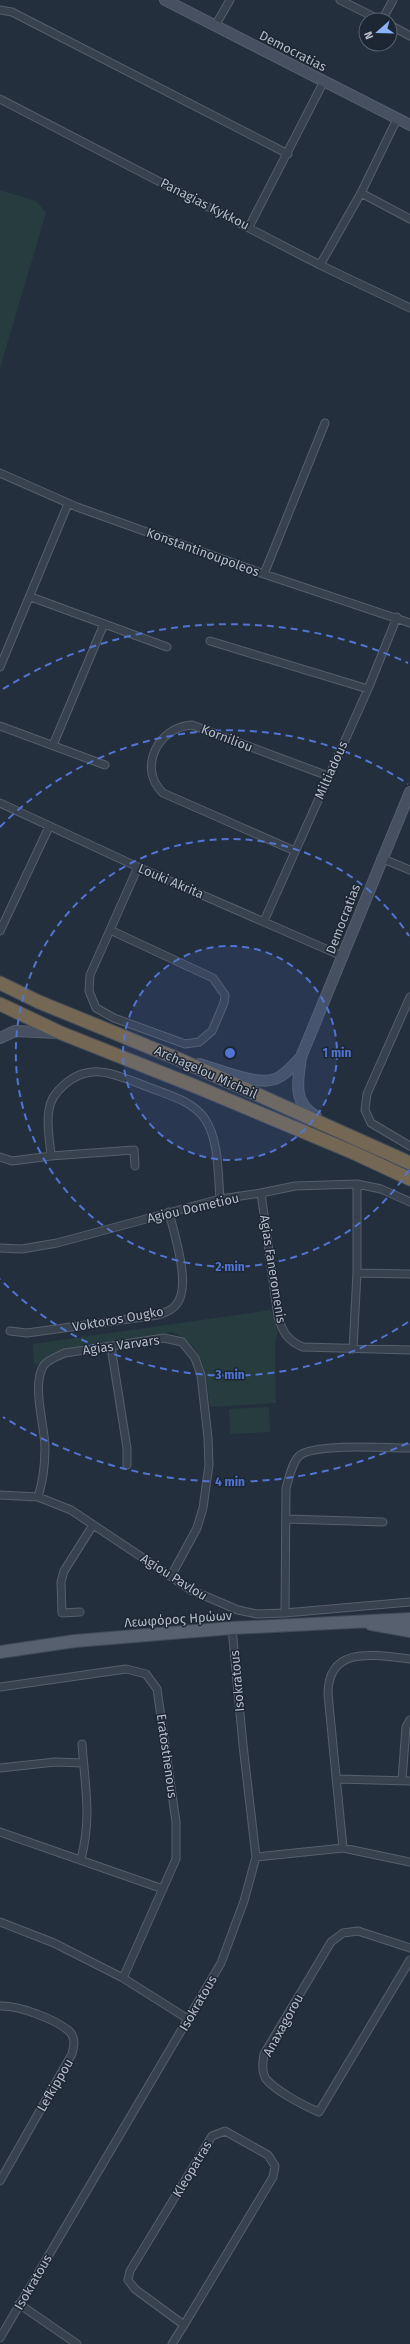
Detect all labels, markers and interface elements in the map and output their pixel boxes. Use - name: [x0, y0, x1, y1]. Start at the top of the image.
- north arrow: [358, 12, 398, 52]
- street label: Democratias: [257, 28, 329, 74]
- text: N: [362, 30, 376, 41]
- street label: Panagias Kykkou: [158, 175, 252, 233]
- street label: Konstantinoupoleos: [145, 525, 261, 579]
- street label: Korniliou: [199, 721, 255, 755]
- street label: Miltiadous: [312, 739, 350, 801]
- street label: Louki Akrita: [136, 861, 206, 901]
- street label: Democratias: [323, 882, 363, 956]
- street label: Archagelou Michail: [152, 1043, 260, 1102]
- centre of rings: [223, 1046, 237, 1060]
- text: 1 min: [323, 1046, 351, 1060]
- street label: Agiou Dometiou: [145, 1190, 241, 1226]
- street label: Agias Faneromenis: [257, 1214, 289, 1324]
- text: 2 min: [215, 1260, 245, 1274]
- street label: Voktoros Ougko: [71, 1304, 165, 1334]
- street label: Agias Varvars: [82, 1332, 160, 1358]
- text: 3 min: [214, 1368, 245, 1382]
- text: 4 min: [215, 1475, 245, 1489]
- street label: Agiou Pavlou: [138, 1551, 210, 1603]
- street label: Λεωφόρος Ηρώων: [124, 1608, 233, 1630]
- street label: Isokratous: [227, 1650, 247, 1712]
- street label: Eratosthenous: [154, 1713, 180, 1799]
- street label: Isokratous: [176, 1973, 220, 2033]
- street label: Anaxagorou: [260, 1991, 306, 2059]
- street label: Lefkippou: [34, 2056, 76, 2114]
- street label: Kleopatras: [169, 2138, 215, 2200]
- street label: Isokratous: [11, 2252, 55, 2312]

